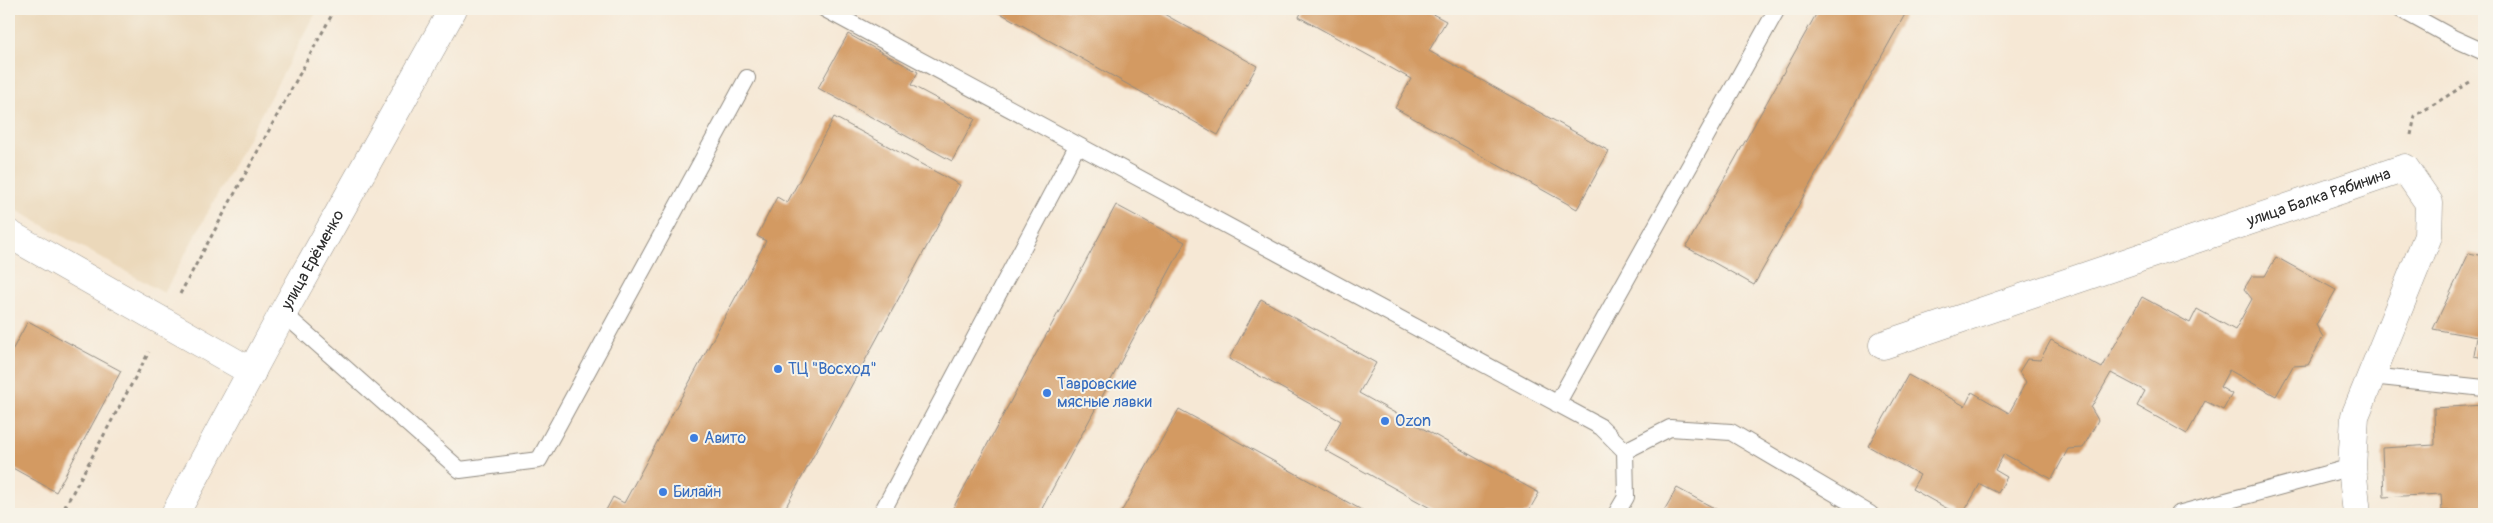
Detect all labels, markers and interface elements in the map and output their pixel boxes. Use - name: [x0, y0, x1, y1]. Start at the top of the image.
- street label: улица Балка Рябинина: [2243, 164, 2393, 231]
- street label: улица Ерёменко: [276, 206, 349, 314]
- place label: ТЦ "Восход": [788, 359, 877, 379]
- marker: ТЦ "Восход": [772, 363, 784, 375]
- place label: Тавровские мясные лавки: [1057, 374, 1152, 412]
- marker: Тавровские мясные лавки: [1041, 387, 1053, 399]
- place label: Ozon: [1395, 411, 1431, 431]
- marker: Ozon: [1379, 415, 1391, 427]
- place label: Авито: [704, 428, 746, 448]
- marker: Авито: [688, 432, 700, 444]
- place label: Билайн: [673, 482, 721, 502]
- marker: Билайн: [657, 486, 669, 498]

